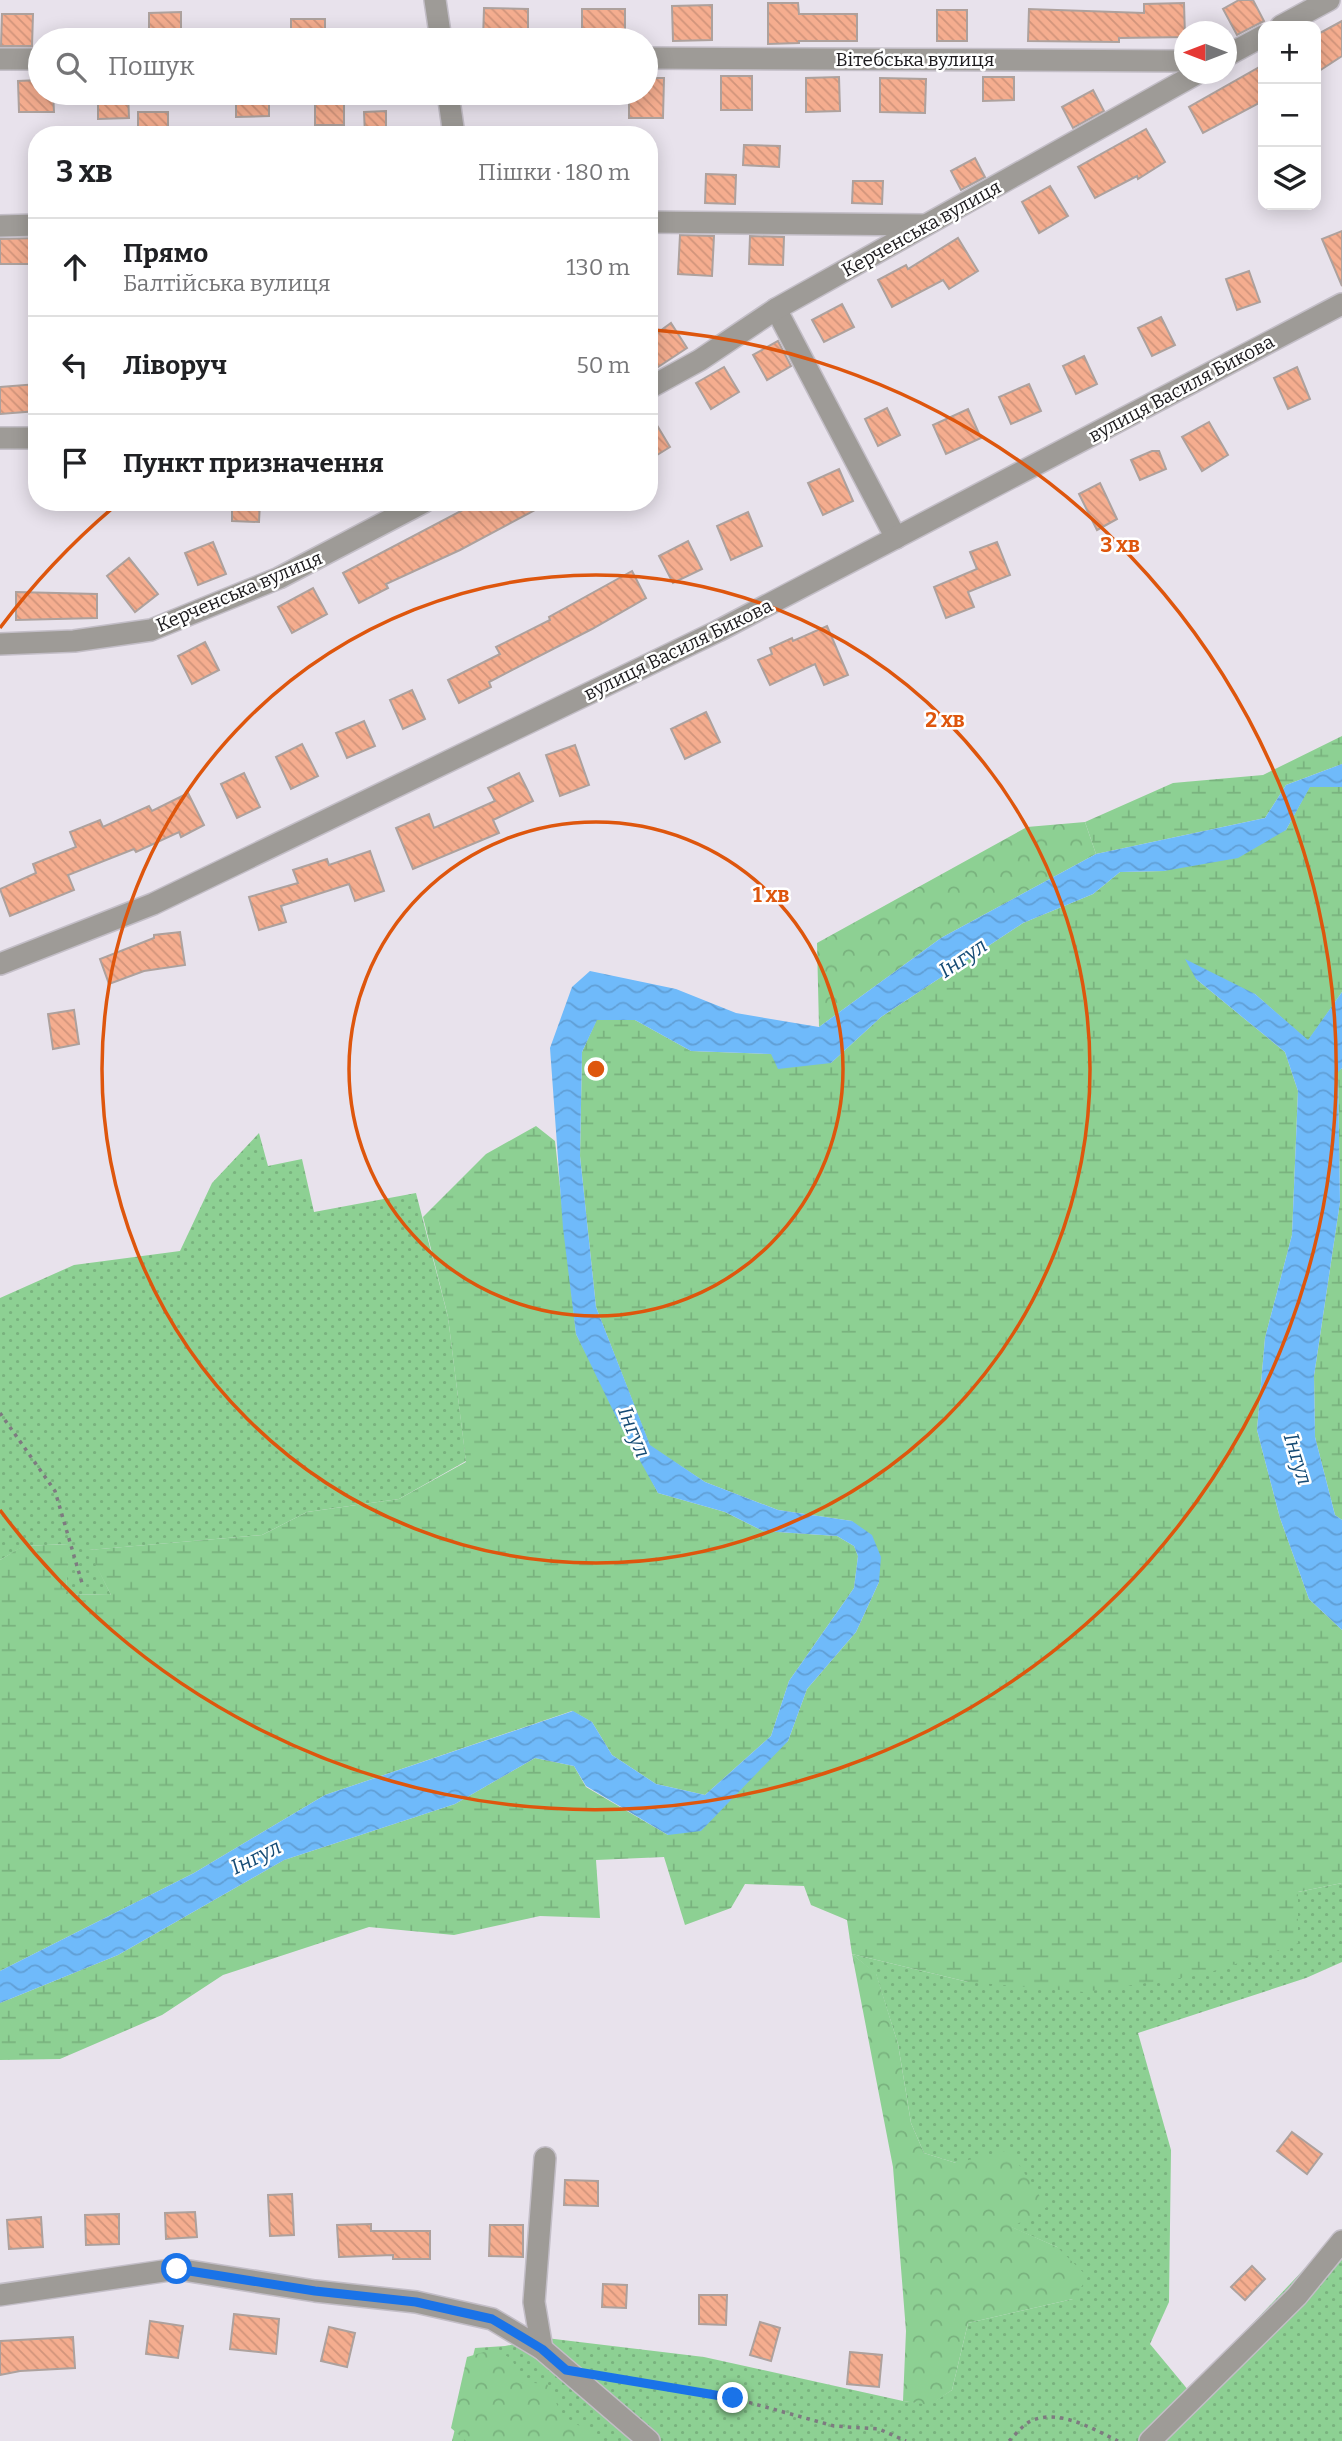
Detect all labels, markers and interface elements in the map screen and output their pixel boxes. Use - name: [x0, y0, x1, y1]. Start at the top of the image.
- north arrow: [1174, 21, 1237, 84]
- map controls: [1258, 21, 1321, 210]
- button: +: [1258, 21, 1321, 84]
- search box: [28, 28, 658, 105]
- icon: search: [52, 48, 90, 86]
- street label: Вітебська вулиця: [836, 48, 994, 71]
- text: Пошук: [108, 51, 194, 82]
- button: −: [1258, 84, 1321, 147]
- button: layers: [1258, 147, 1321, 210]
- text: 3 хв: [56, 154, 113, 190]
- text: Пішки · 180 m: [478, 158, 630, 186]
- street label: Керченська вулиця: [838, 175, 1005, 282]
- text: Прямо: [123, 238, 208, 269]
- icon: ahead: [56, 248, 94, 286]
- text: 130 m: [566, 253, 630, 281]
- text: Балтійська вулиця: [123, 269, 331, 297]
- street label: вулиця Василя Бикова: [1084, 329, 1279, 447]
- icon: left: [56, 346, 94, 384]
- text: Ліворуч: [123, 350, 227, 381]
- text: 50 m: [576, 351, 630, 379]
- icon: arrive: [56, 444, 94, 482]
- text: Пункт призначення: [123, 448, 384, 479]
- text: 3 хв: [1100, 532, 1140, 558]
- street label: Керченська вулиця: [153, 546, 326, 637]
- street label: вулиця Василя Бикова: [580, 593, 777, 705]
- text: 2 хв: [925, 707, 965, 733]
- text: 1 хв: [753, 882, 789, 908]
- water label: Інгул: [934, 932, 992, 984]
- centre of rings: [584, 1057, 608, 1081]
- water label: Інгул: [612, 1403, 656, 1461]
- water label: Інгул: [1278, 1430, 1318, 1488]
- water label: Інгул: [227, 1834, 285, 1880]
- route start: [161, 2253, 192, 2284]
- route end: [717, 2382, 748, 2413]

